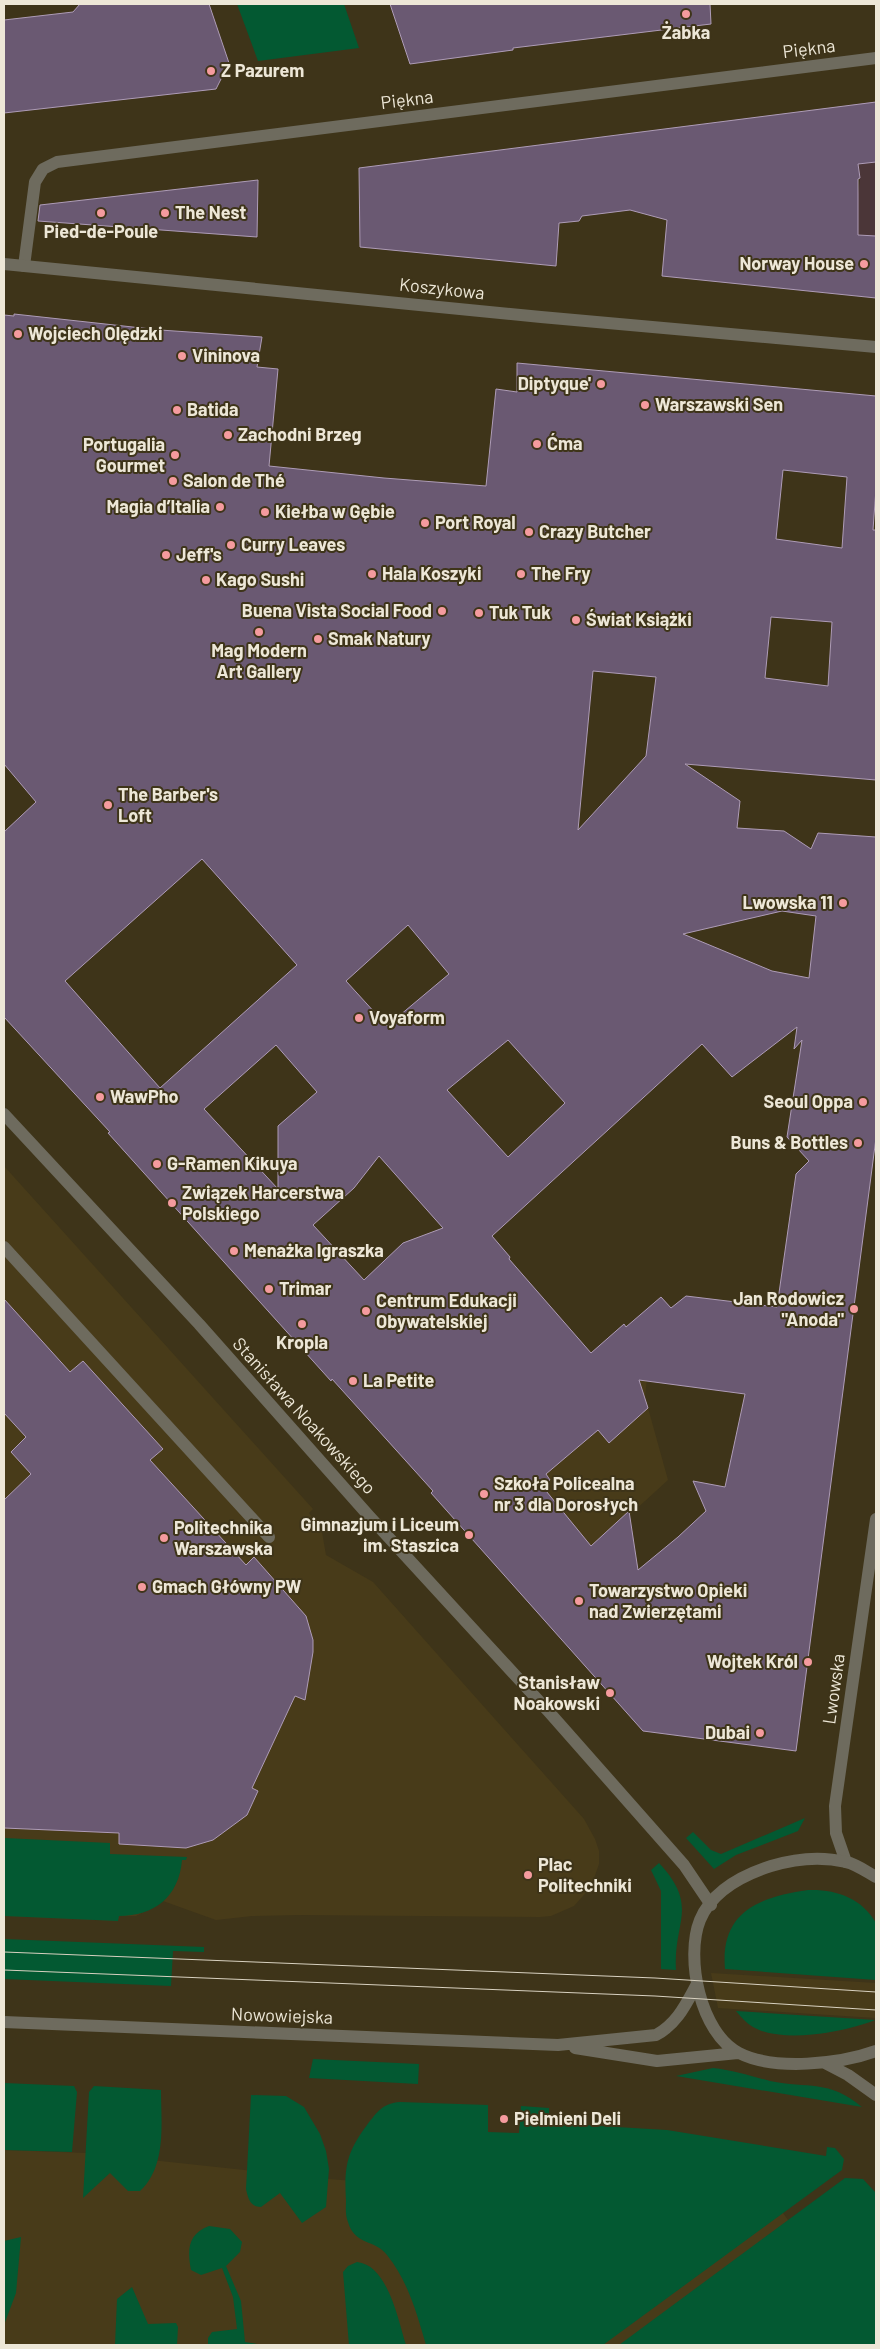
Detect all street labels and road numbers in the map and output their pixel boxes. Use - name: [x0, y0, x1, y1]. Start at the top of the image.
- street label: Piękna: [781, 34, 836, 62]
- street label: Piękna: [379, 85, 434, 113]
- street label: Koszykowa: [398, 273, 486, 303]
- street label: Stanisława Noakowskiego: [229, 1333, 381, 1498]
- street label: Lwowska: [817, 1652, 849, 1726]
- street label: Nowowiejska: [231, 2002, 333, 2028]

